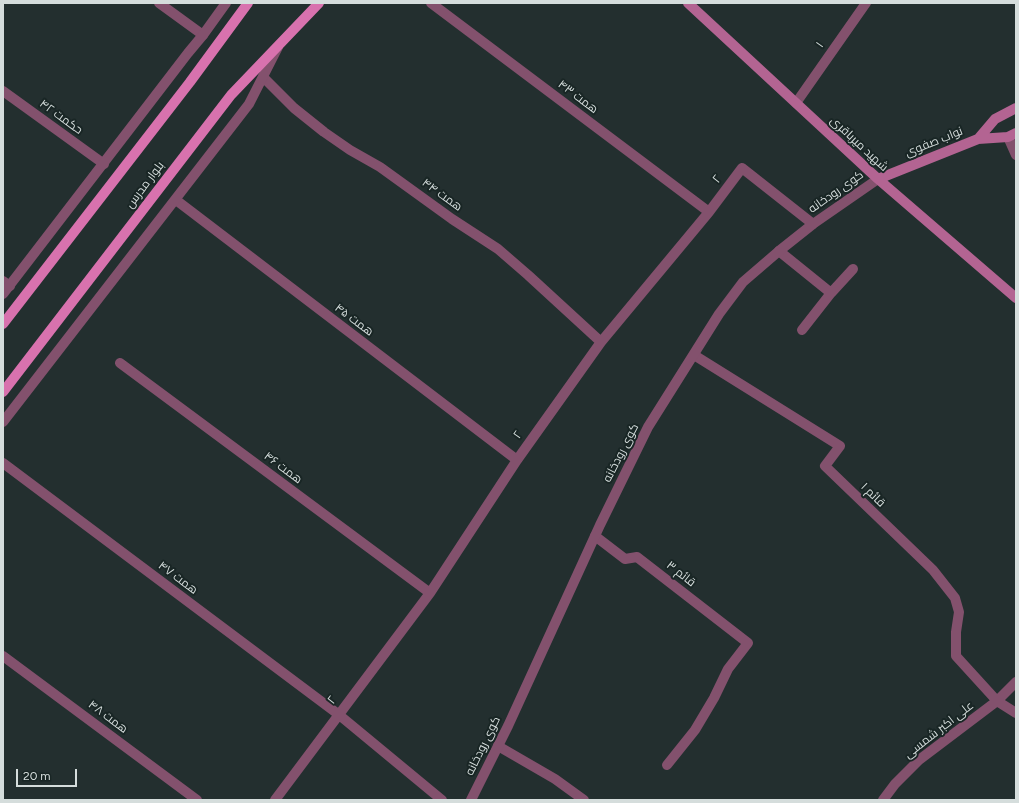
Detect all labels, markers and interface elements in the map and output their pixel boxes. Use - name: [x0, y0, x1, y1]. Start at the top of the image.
- street label: ۱: [813, 39, 827, 51]
- street label: همت ۴۳: [555, 77, 601, 117]
- street label: حکمت ۴۲: [37, 97, 85, 137]
- street label: شهید میرباقری: [827, 114, 891, 174]
- street label: نواب صفوی: [903, 124, 965, 160]
- street label: بلوار مدرس: [123, 159, 167, 211]
- street label: کوی رودخانه: [806, 168, 866, 216]
- street label: ۲: [709, 172, 725, 186]
- street label: همت ۴۴: [419, 176, 465, 214]
- street label: همت ۴۵: [332, 301, 376, 339]
- street label: کوی رودخانه: [600, 421, 642, 485]
- street label: ۲: [510, 428, 526, 442]
- street label: همت ۴۶: [261, 449, 305, 487]
- street label: قائم ۱: [858, 480, 888, 510]
- street label: همت ۴۷: [155, 558, 201, 598]
- street label: قائم ۳: [664, 558, 698, 590]
- street label: ۲: [324, 693, 340, 707]
- street label: همت ۴۸: [85, 697, 131, 737]
- street label: علی اکبر شمسی: [901, 698, 977, 762]
- street label: کوی رودخانه: [463, 714, 503, 778]
- scale bar: [18, 761, 79, 787]
- text: 20 m: [23, 769, 51, 783]

